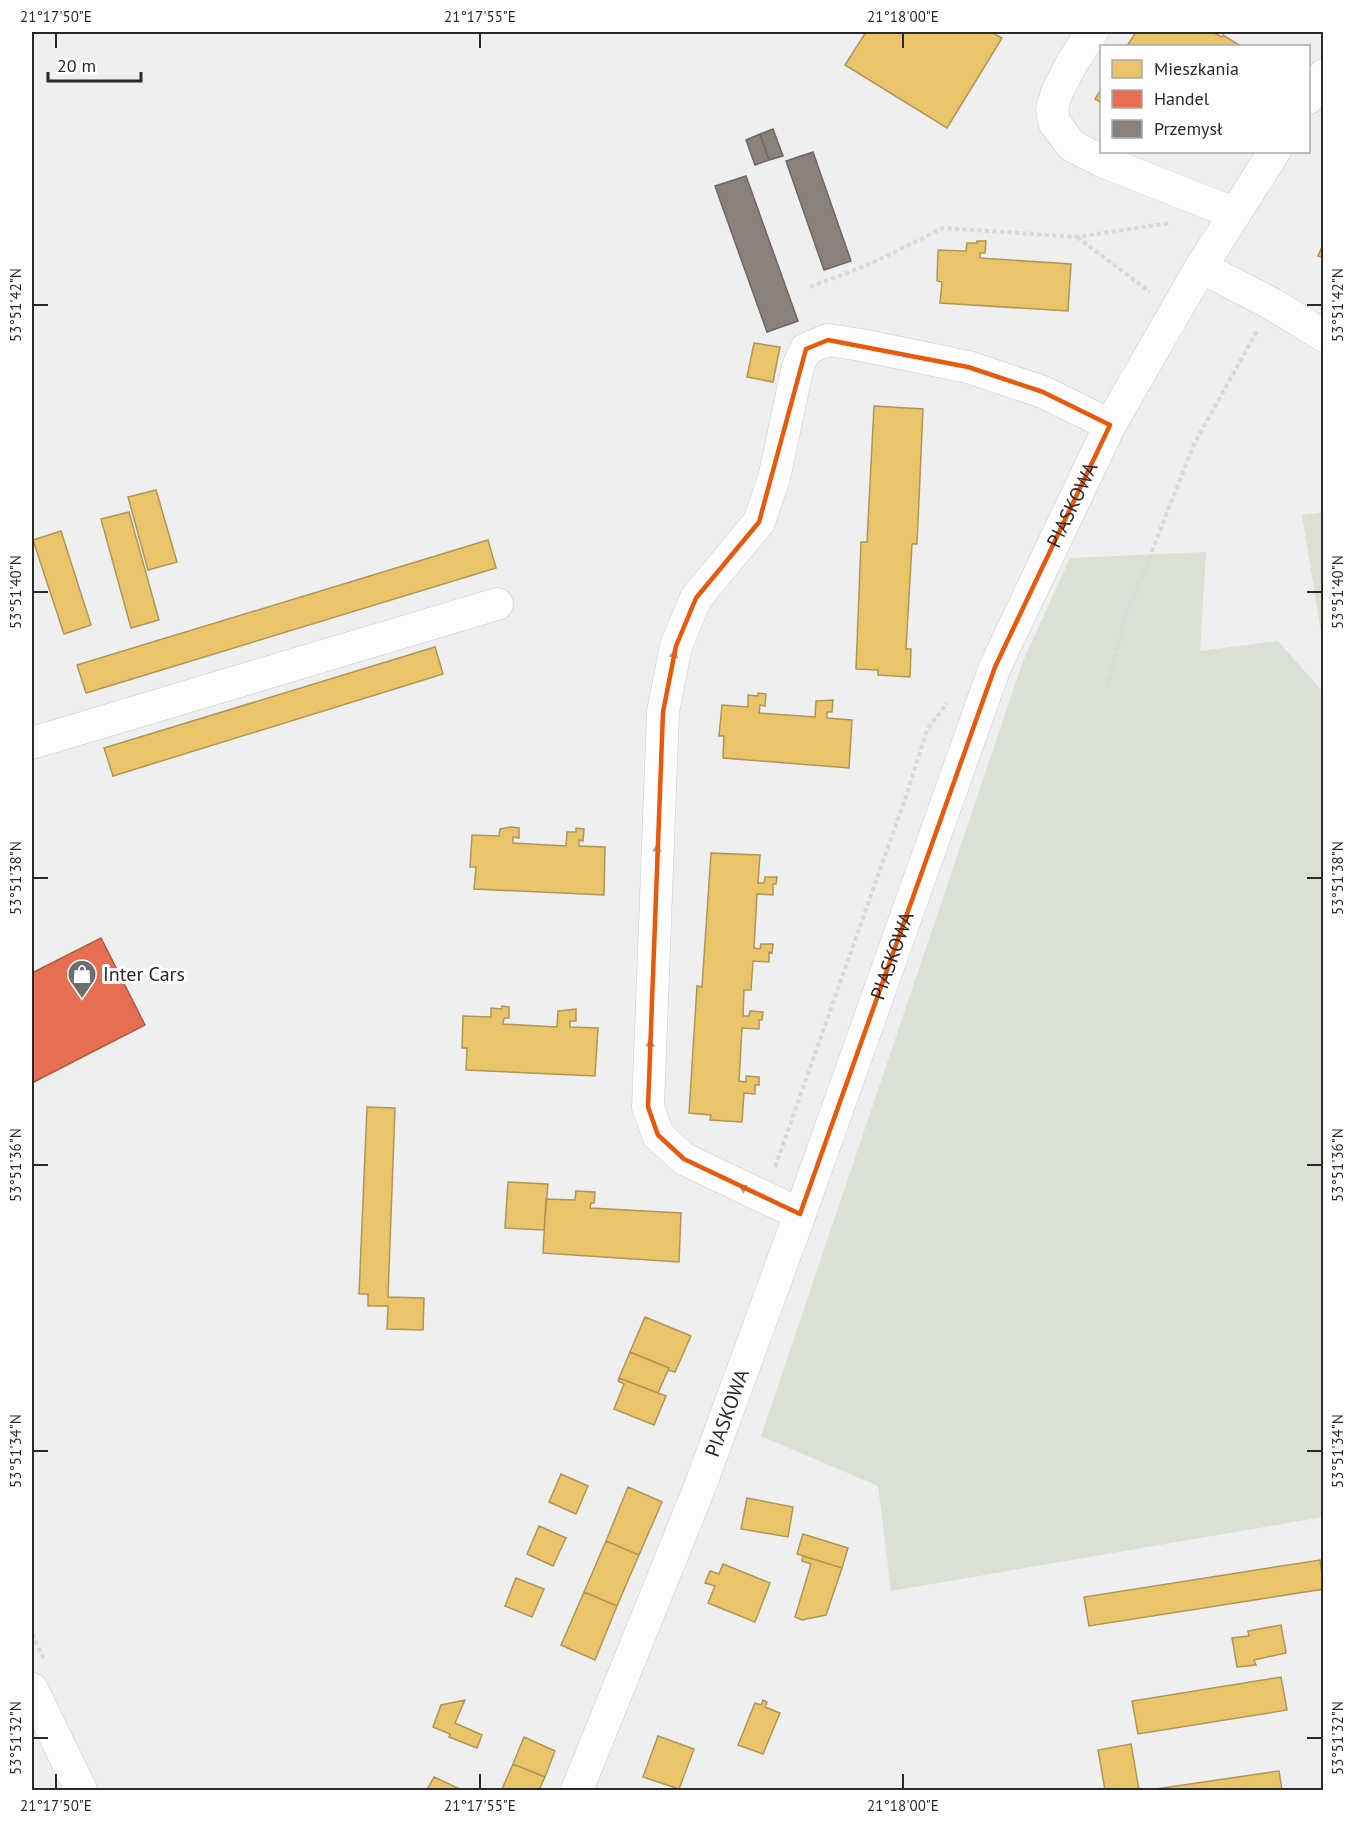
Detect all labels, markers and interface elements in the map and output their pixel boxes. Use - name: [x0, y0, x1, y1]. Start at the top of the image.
- text: 21°17'50"E: [20, 7, 92, 26]
- text: 21°17'55"E: [444, 7, 516, 26]
- text: 21°18'00"E: [867, 7, 939, 26]
- scale bar: [48, 45, 141, 83]
- legend: [1100, 45, 1310, 153]
- text: 20 m: [57, 54, 96, 77]
- text: Mieszkania: [1154, 57, 1239, 80]
- text: Handel: [1154, 87, 1210, 110]
- text: Przemysł: [1154, 117, 1223, 140]
- text: 53°51'42"N: [6, 268, 25, 342]
- text: 53°51'42"N: [1328, 268, 1347, 342]
- street label: PIASKOWA: [1041, 458, 1104, 552]
- text: 53°51'40"N: [6, 555, 25, 629]
- text: 53°51'40"N: [1328, 555, 1347, 629]
- one-way arrow: [669, 649, 678, 668]
- text: 53°51'38"N: [6, 841, 25, 915]
- text: 53°51'38"N: [1328, 841, 1347, 915]
- one-way arrow: [653, 843, 662, 862]
- street label: PIASKOWA: [864, 908, 920, 1003]
- shop icon: Inter Cars: [66, 958, 98, 1000]
- place label: Inter Cars: [103, 961, 185, 987]
- one-way arrow: [645, 1038, 654, 1057]
- text: 53°51'36"N: [6, 1128, 25, 1202]
- text: 53°51'36"N: [1328, 1128, 1347, 1202]
- one-way arrow: [739, 1185, 756, 1194]
- street label: PIASKOWA: [699, 1365, 755, 1460]
- text: 53°51'34"N: [6, 1414, 25, 1488]
- text: 53°51'34"N: [1328, 1414, 1347, 1488]
- text: 53°51'32"N: [6, 1701, 25, 1775]
- text: 53°51'32"N: [1328, 1701, 1347, 1775]
- text: 21°17'50"E: [20, 1796, 92, 1815]
- text: 21°17'55"E: [444, 1796, 516, 1815]
- text: 21°18'00"E: [867, 1796, 939, 1815]

